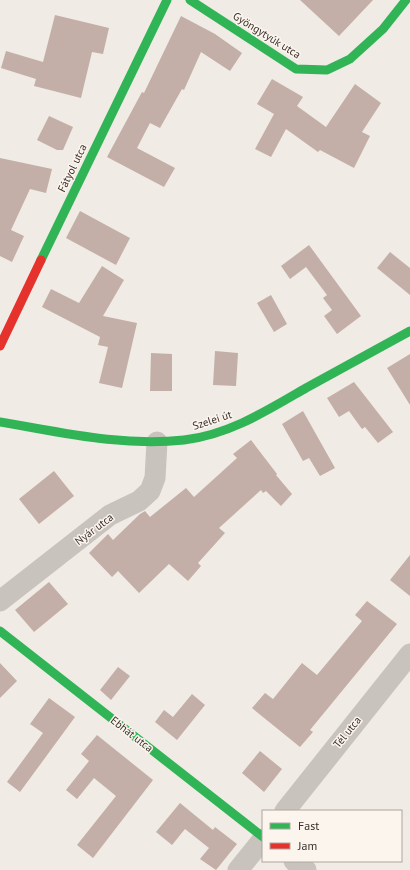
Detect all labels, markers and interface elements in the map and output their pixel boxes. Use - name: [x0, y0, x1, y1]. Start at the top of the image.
- street label: Gyöngytyúk utca: [231, 9, 303, 61]
- street label: Fátyol utca: [54, 142, 90, 194]
- street label: Szelei út: [191, 407, 234, 433]
- street label: Nyár utca: [72, 510, 116, 548]
- street label: Ebhát utca: [108, 713, 156, 755]
- street label: Tél utca: [330, 713, 364, 751]
- legend: [262, 810, 402, 862]
- text: Fast: [298, 818, 319, 833]
- text: Jam: [297, 838, 317, 853]

